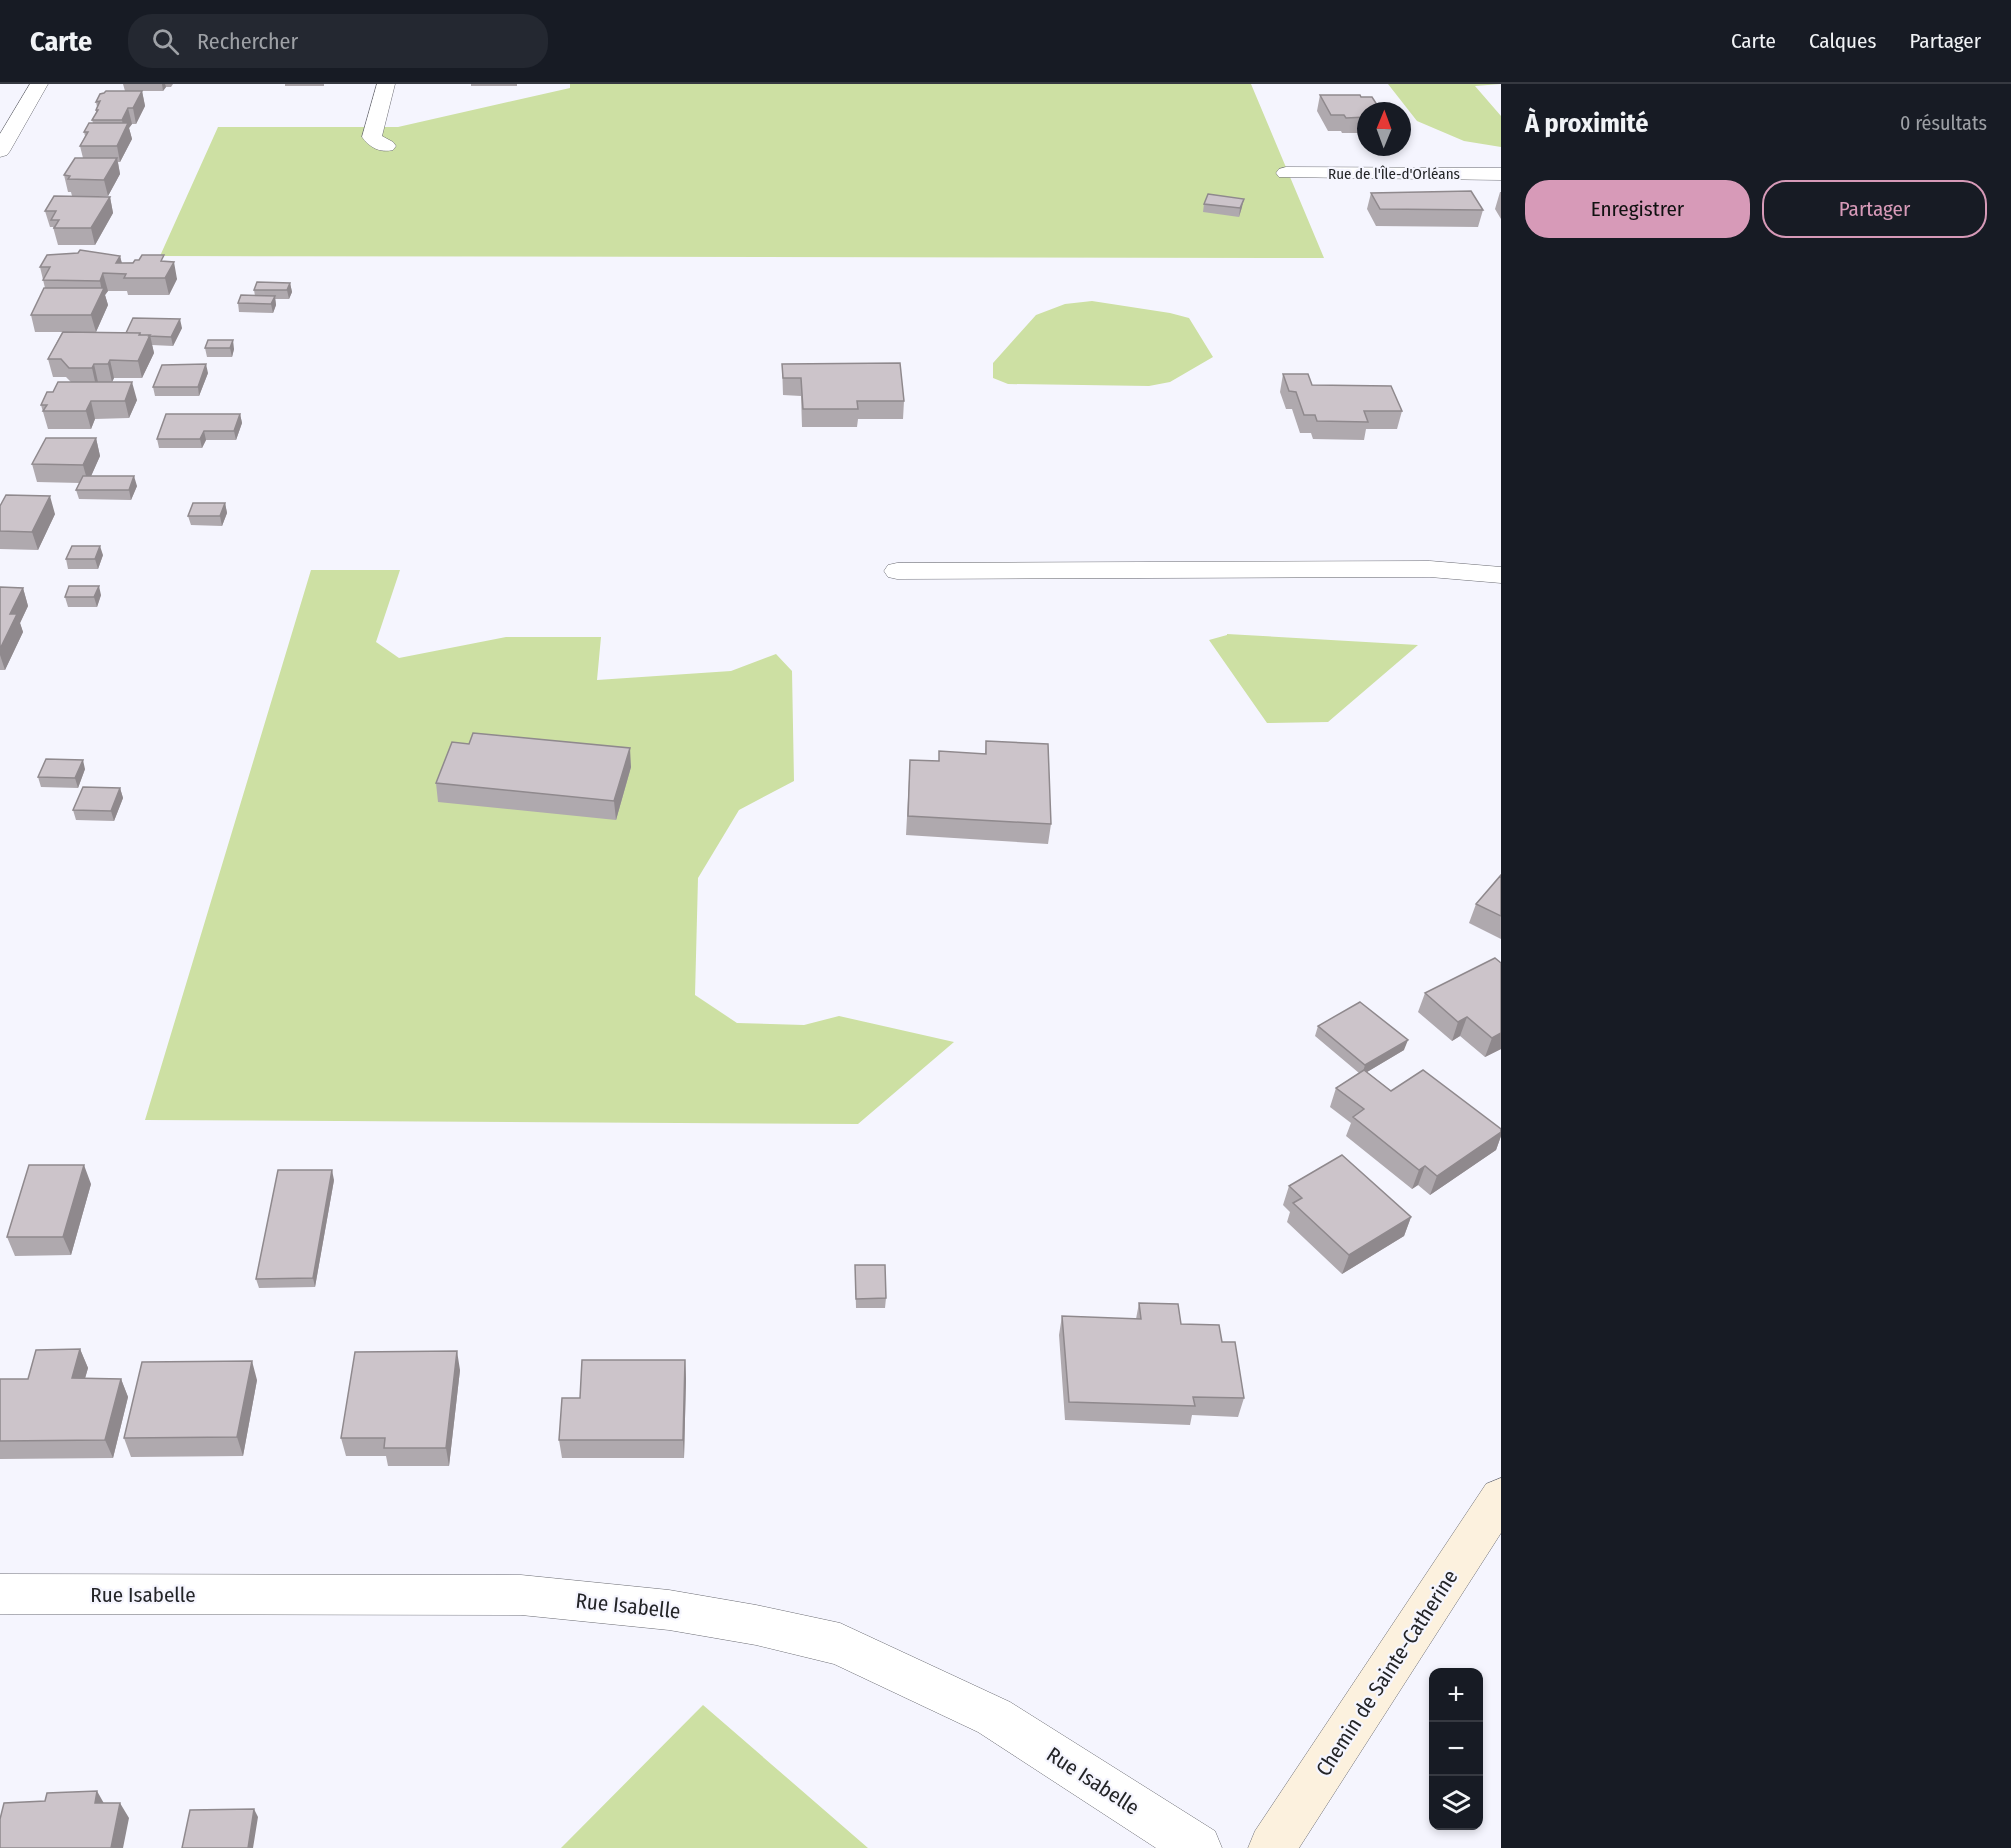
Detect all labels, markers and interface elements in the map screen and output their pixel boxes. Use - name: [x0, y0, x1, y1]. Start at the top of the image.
- search box: [128, 14, 548, 68]
- text: Carte: [30, 25, 92, 58]
- icon: search: [149, 25, 182, 58]
- text: Rechercher: [197, 28, 298, 55]
- text: Carte: [1731, 28, 1776, 54]
- text: Calques: [1809, 28, 1876, 54]
- text: Partager: [1909, 28, 1981, 54]
- north arrow: [1357, 102, 1411, 156]
- text: À proximité: [1525, 108, 1648, 139]
- text: 0 résultats: [1900, 111, 1987, 135]
- street label: Rue de l'Île-d'Orléans: [1328, 165, 1460, 183]
- button: Enregistrer: [1525, 180, 1750, 238]
- button: Partager: [1762, 180, 1987, 238]
- street label: Chemin de Sainte-Catherine: [1311, 1565, 1463, 1781]
- street label: Rue Isabelle: [90, 1582, 196, 1608]
- street label: Rue Isabelle: [574, 1588, 682, 1624]
- map controls: [1429, 1668, 1483, 1830]
- button: +: [1429, 1668, 1483, 1722]
- button: −: [1429, 1722, 1483, 1776]
- street label: Rue Isabelle: [1042, 1741, 1144, 1821]
- button: layers: [1429, 1776, 1483, 1830]

